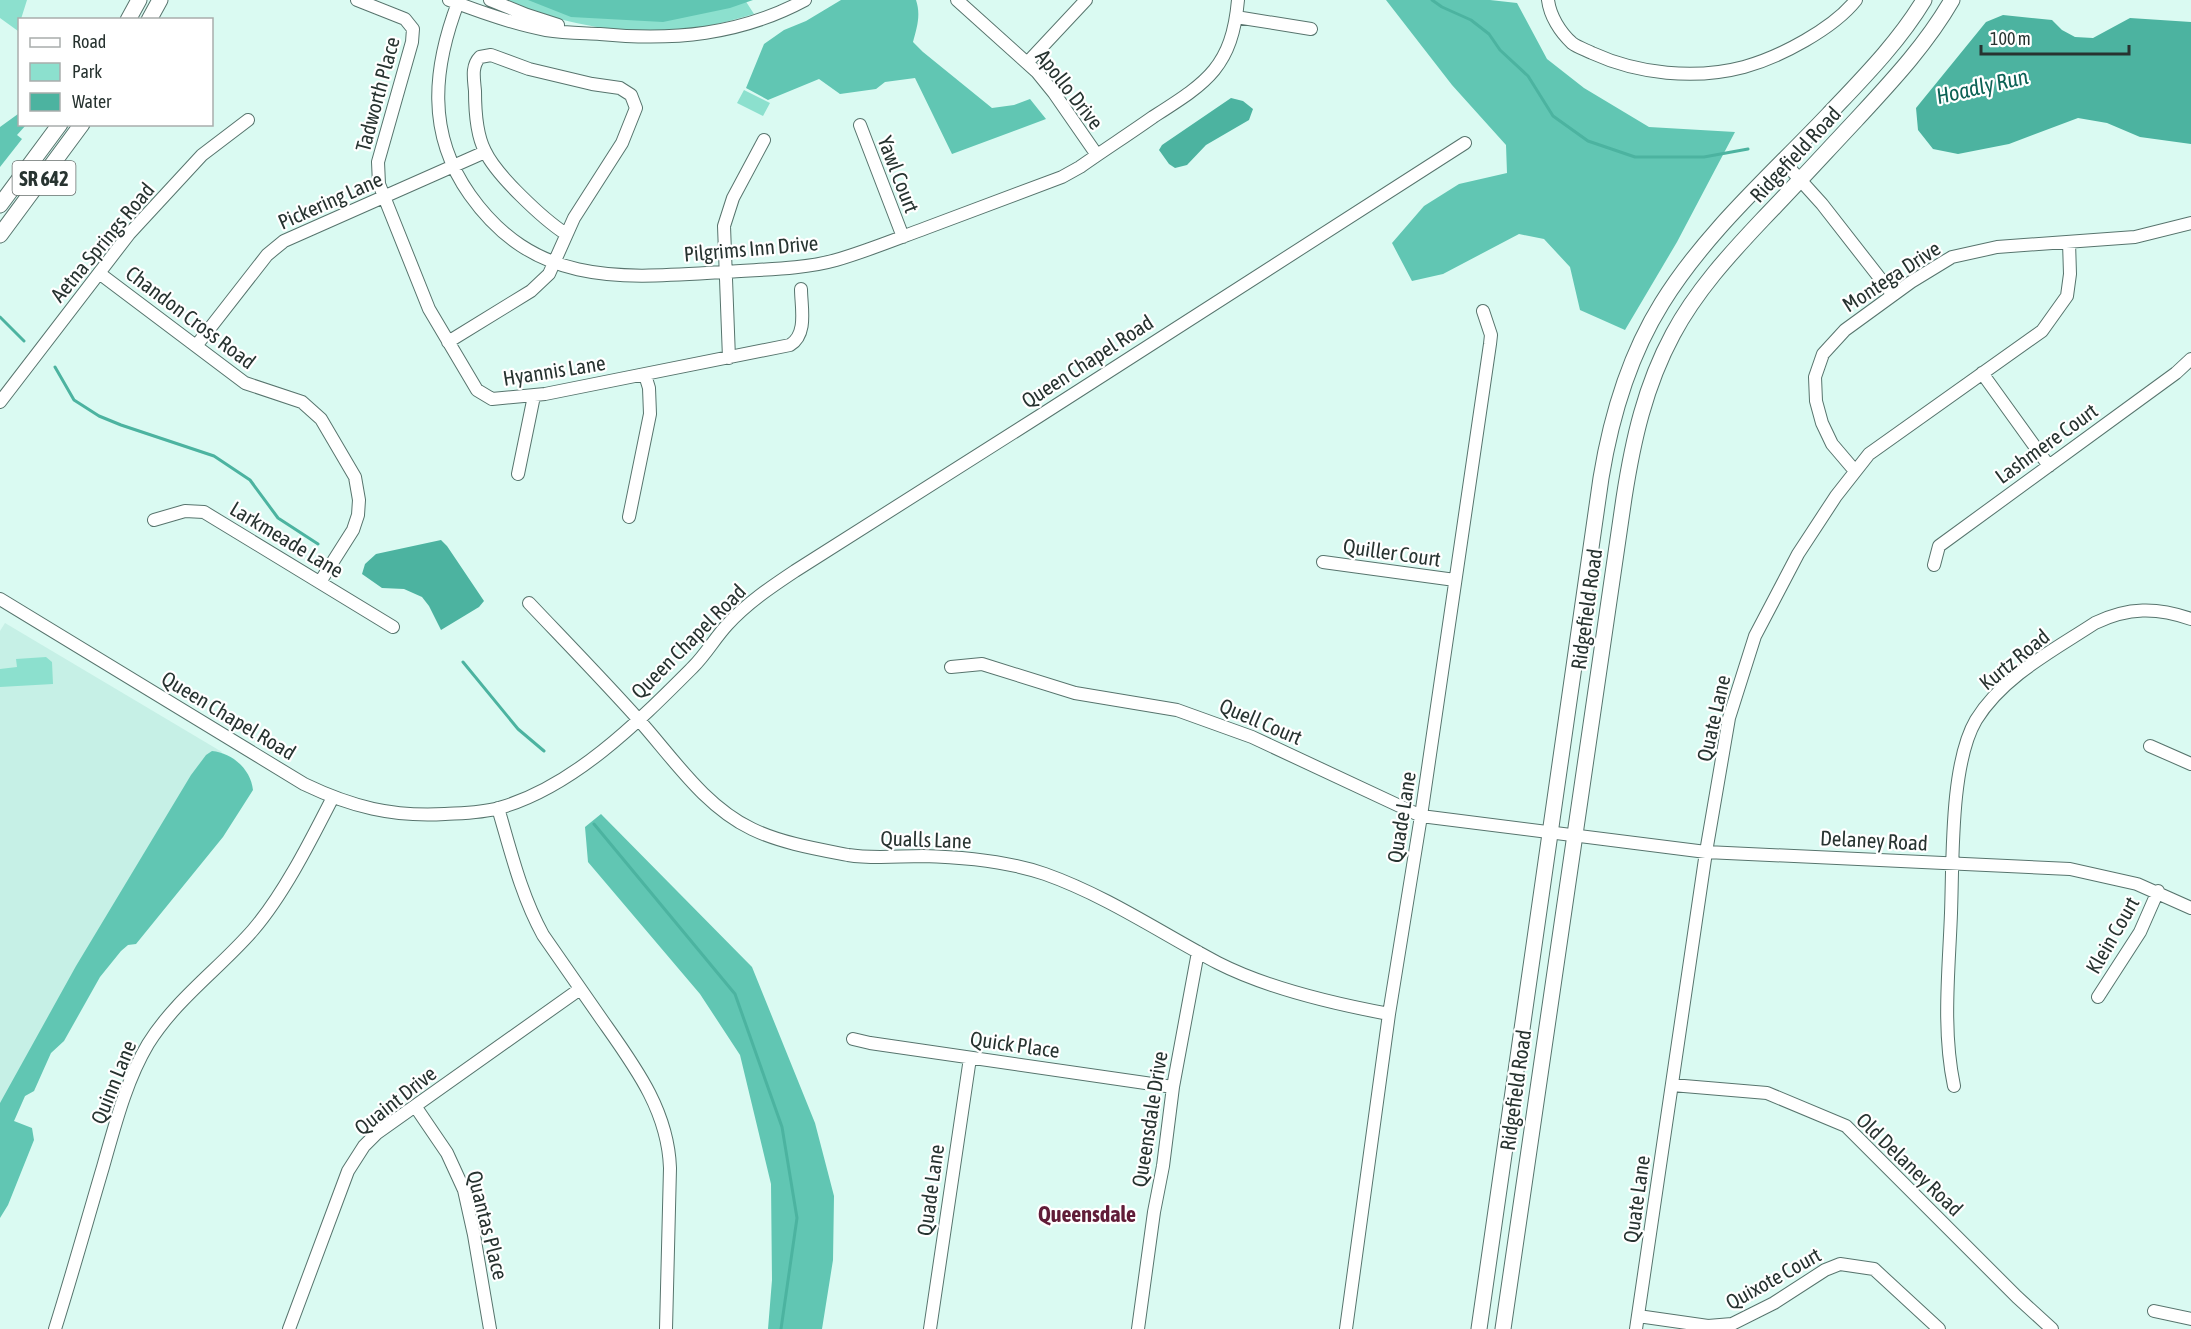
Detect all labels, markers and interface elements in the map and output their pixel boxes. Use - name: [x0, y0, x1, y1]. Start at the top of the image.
- legend: [18, 18, 213, 126]
- scale bar: [1981, 18, 2130, 56]
- text: 100 m: [1990, 28, 2031, 49]
- text: Road: [72, 31, 106, 52]
- street label: Tadworth Place: [350, 34, 404, 154]
- street label: Apollo Drive: [1031, 44, 1109, 134]
- text: Park: [72, 61, 102, 82]
- water label: Hoadly Run: [1933, 63, 2031, 109]
- text: Water: [72, 91, 112, 112]
- street label: Ridgefield Road: [1745, 101, 1845, 207]
- street label: Yawl Court: [873, 132, 925, 216]
- road number: SR 642: [12, 161, 76, 195]
- street label: Pickering Lane: [274, 166, 386, 234]
- street label: Aetna Springs Road: [45, 178, 159, 306]
- street label: Pilgrims Inn Drive: [683, 230, 819, 266]
- street label: Montega Drive: [1838, 236, 1944, 316]
- street label: Chandon Cross Road: [122, 261, 260, 373]
- street label: Queen Chapel Road: [1017, 310, 1157, 412]
- street label: Hyannis Lane: [501, 350, 607, 390]
- street label: Lashmere Court: [1990, 398, 2102, 488]
- street label: Larkmeade Lane: [226, 496, 348, 582]
- street label: Quiller Court: [1342, 533, 1442, 571]
- street label: Ridgefield Road: [1566, 547, 1606, 671]
- street label: Queen Chapel Road: [626, 579, 750, 703]
- street label: Kurtz Road: [1974, 624, 2054, 694]
- street label: Queen Chapel Road: [158, 666, 300, 764]
- street label: Quate Lane: [1691, 672, 1735, 764]
- street label: Quell Court: [1216, 693, 1306, 749]
- street label: Quade Lane: [1382, 770, 1420, 864]
- street label: Qualls Lane: [880, 825, 972, 853]
- street label: Delaney Road: [1820, 825, 1928, 855]
- street label: Klein Court: [2080, 892, 2144, 978]
- street label: Quick Place: [969, 1026, 1061, 1062]
- street label: Ridgefield Road: [1495, 1028, 1535, 1152]
- street label: Quinn Lane: [85, 1037, 141, 1127]
- street label: Queensdale Drive: [1126, 1049, 1172, 1189]
- street label: Quaint Drive: [349, 1061, 441, 1139]
- street label: Old Delaney Road: [1852, 1107, 1968, 1221]
- street label: Quade Lane: [912, 1143, 948, 1237]
- street label: Quate Lane: [1618, 1154, 1654, 1244]
- street label: Quantas Place: [463, 1168, 513, 1282]
- district label: Queensdale: [1038, 1201, 1136, 1227]
- street label: Quixote Court: [1721, 1242, 1825, 1314]

